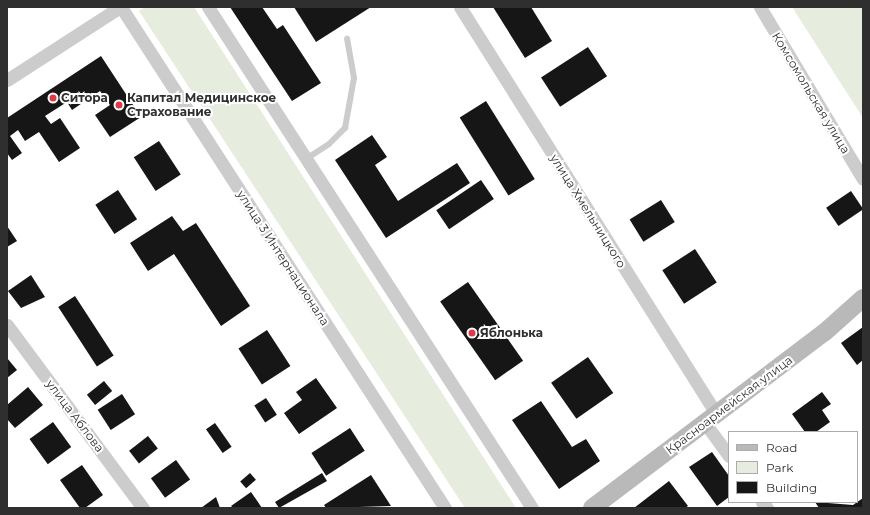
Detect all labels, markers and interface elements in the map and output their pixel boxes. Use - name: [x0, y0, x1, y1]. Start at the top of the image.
- street label: Комсомольская улица: [769, 30, 853, 156]
- place label: Ситора: [61, 91, 108, 105]
- place label: Капитал Медицинское Страхование: [127, 91, 276, 119]
- marker: Ситора: [48, 93, 58, 103]
- marker: Капитал Медицинское Страхование: [114, 100, 124, 110]
- street label: улица Хмельницкого: [547, 151, 629, 271]
- street label: улица 3 Интернационала: [234, 188, 332, 328]
- place label: Яблонька: [480, 326, 543, 340]
- marker: Яблонька: [467, 328, 477, 338]
- street label: Красноармейская улица: [663, 353, 795, 457]
- street label: улица Аблова: [43, 377, 107, 455]
- legend: [728, 431, 858, 503]
- text: Road: [766, 440, 797, 455]
- text: Park: [766, 460, 793, 475]
- text: Building: [766, 480, 817, 495]

